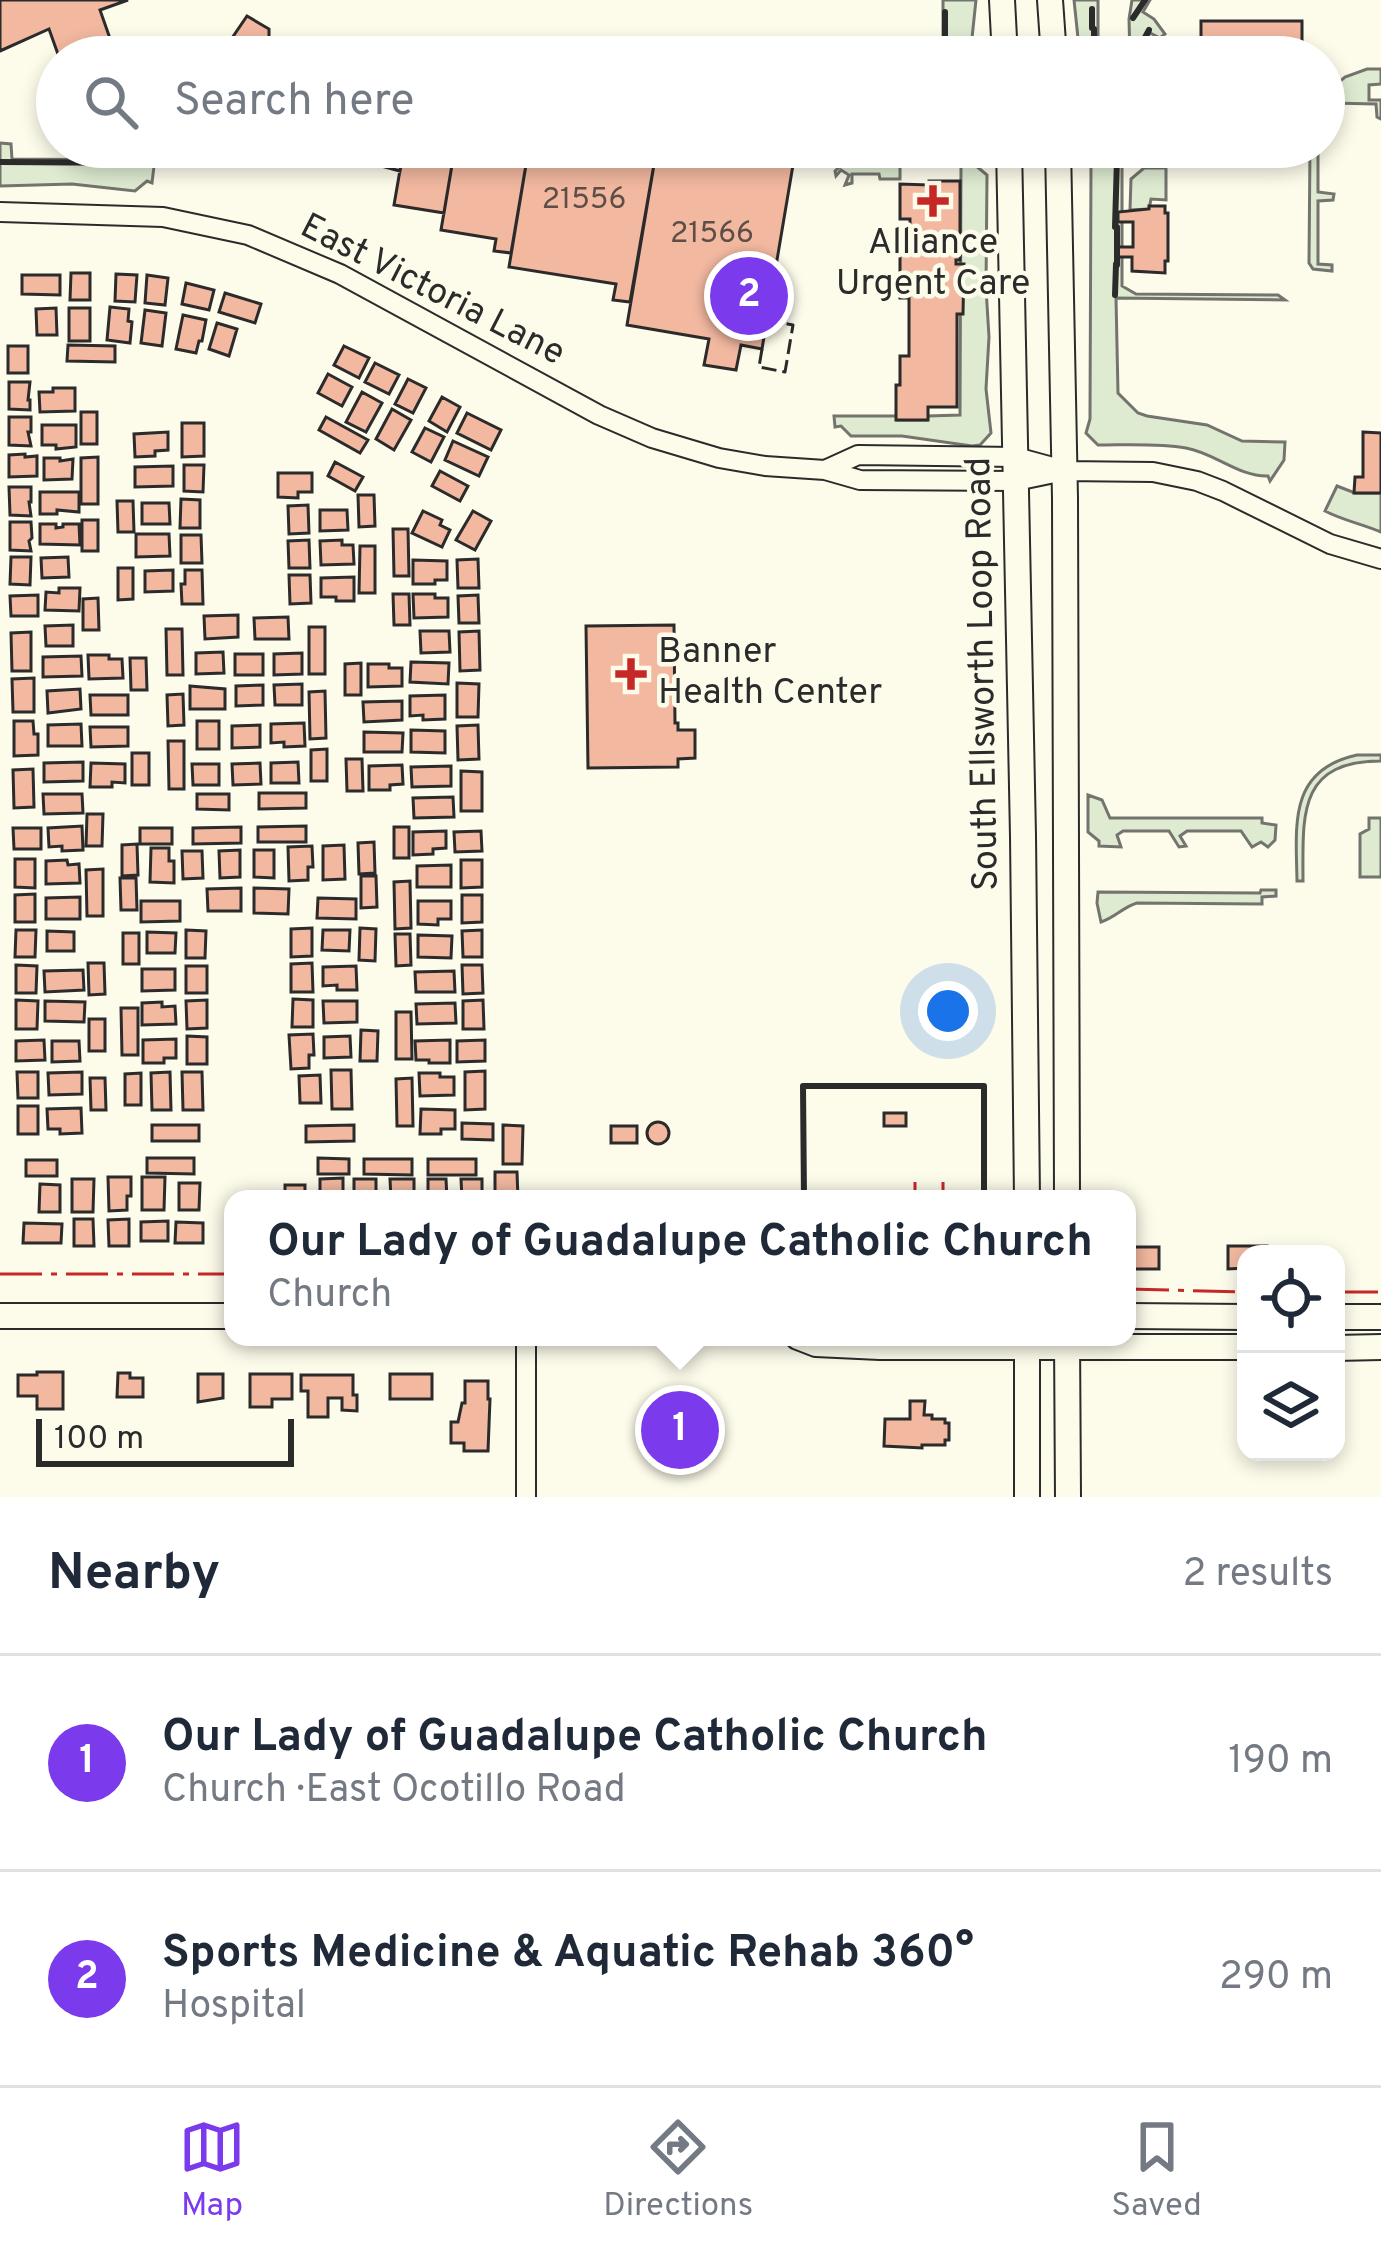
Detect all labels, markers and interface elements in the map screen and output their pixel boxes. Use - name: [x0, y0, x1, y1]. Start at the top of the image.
- search box: [36, 36, 1345, 168]
- icon: search: [78, 69, 144, 135]
- text: Search here: [174, 74, 414, 131]
- house number: 21556: [542, 182, 626, 219]
- marker: Alliance Urgent Care: [917, 185, 949, 217]
- street label: East Victoria Lane: [292, 204, 572, 378]
- house number: 21566: [670, 216, 754, 253]
- place label: Alliance Urgent Care: [836, 221, 1030, 308]
- pin: 2: [710, 251, 788, 341]
- street label: South Ellsworth Loop Road: [957, 457, 1011, 891]
- place label: Banner Health Center: [658, 630, 882, 717]
- marker: Banner Health Center: [615, 658, 647, 690]
- your location: [918, 981, 978, 1041]
- popup: [224, 1190, 1136, 1346]
- text: Our Lady of Guadalupe Catholic Church: [267, 1215, 1093, 1272]
- map controls: [1237, 1245, 1345, 1461]
- button: locate: [1237, 1245, 1345, 1353]
- text: Church: [267, 1272, 392, 1321]
- button: layers: [1237, 1353, 1345, 1461]
- pin: 1: [641, 1385, 719, 1475]
- scale bar: [36, 1413, 294, 1466]
- text: 100 m: [54, 1419, 144, 1461]
- text: Nearby: [48, 1543, 220, 1608]
- text: 2 results: [1182, 1551, 1333, 1600]
- text: Our Lady of Guadalupe Catholic Church: [162, 1710, 988, 1767]
- text: 1: [79, 1738, 95, 1787]
- text: 190 m: [1228, 1738, 1333, 1787]
- text: Church · East Ocotillo Road: [162, 1767, 626, 1816]
- text: Sports Medicine & Aquatic Rehab 360°: [162, 1926, 974, 1983]
- text: 2: [75, 1954, 99, 2003]
- text: 290 m: [1219, 1954, 1333, 2003]
- text: Hospital: [162, 1983, 306, 2032]
- tab: Map: [179, 2114, 245, 2228]
- tab: Directions: [603, 2114, 753, 2228]
- tab: Saved: [1111, 2114, 1202, 2228]

